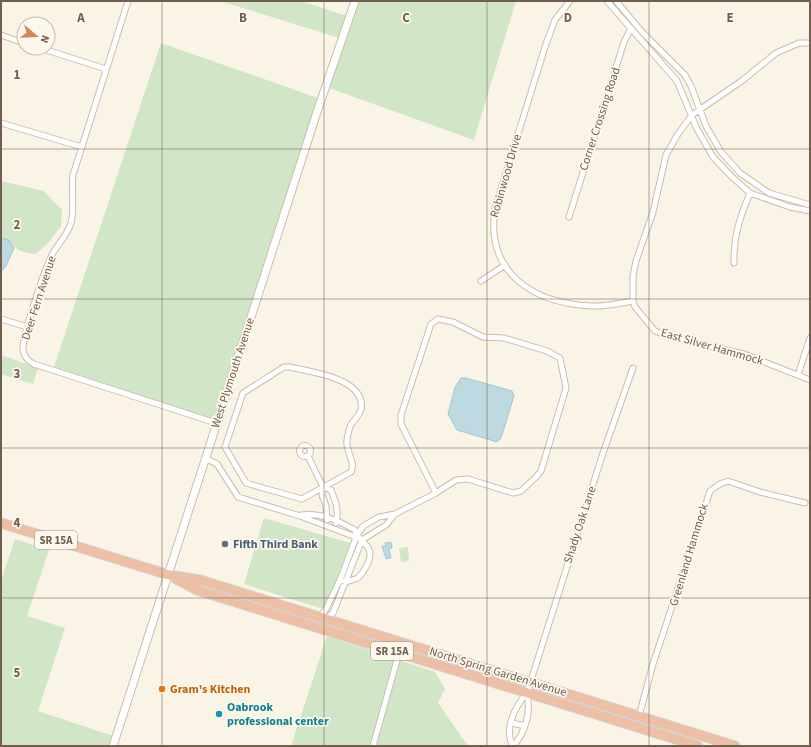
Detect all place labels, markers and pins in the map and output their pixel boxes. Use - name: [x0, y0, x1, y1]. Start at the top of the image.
- place label: Fifth Third Bank: [233, 536, 318, 553]
- marker: Fifth Third Bank: [220, 539, 230, 549]
- place label: Gram's Kitchen: [170, 681, 251, 698]
- marker: Gram's Kitchen: [157, 684, 167, 694]
- place label: Oabrook professional center: [227, 699, 329, 730]
- marker: Oabrook professional center: [214, 709, 224, 719]

